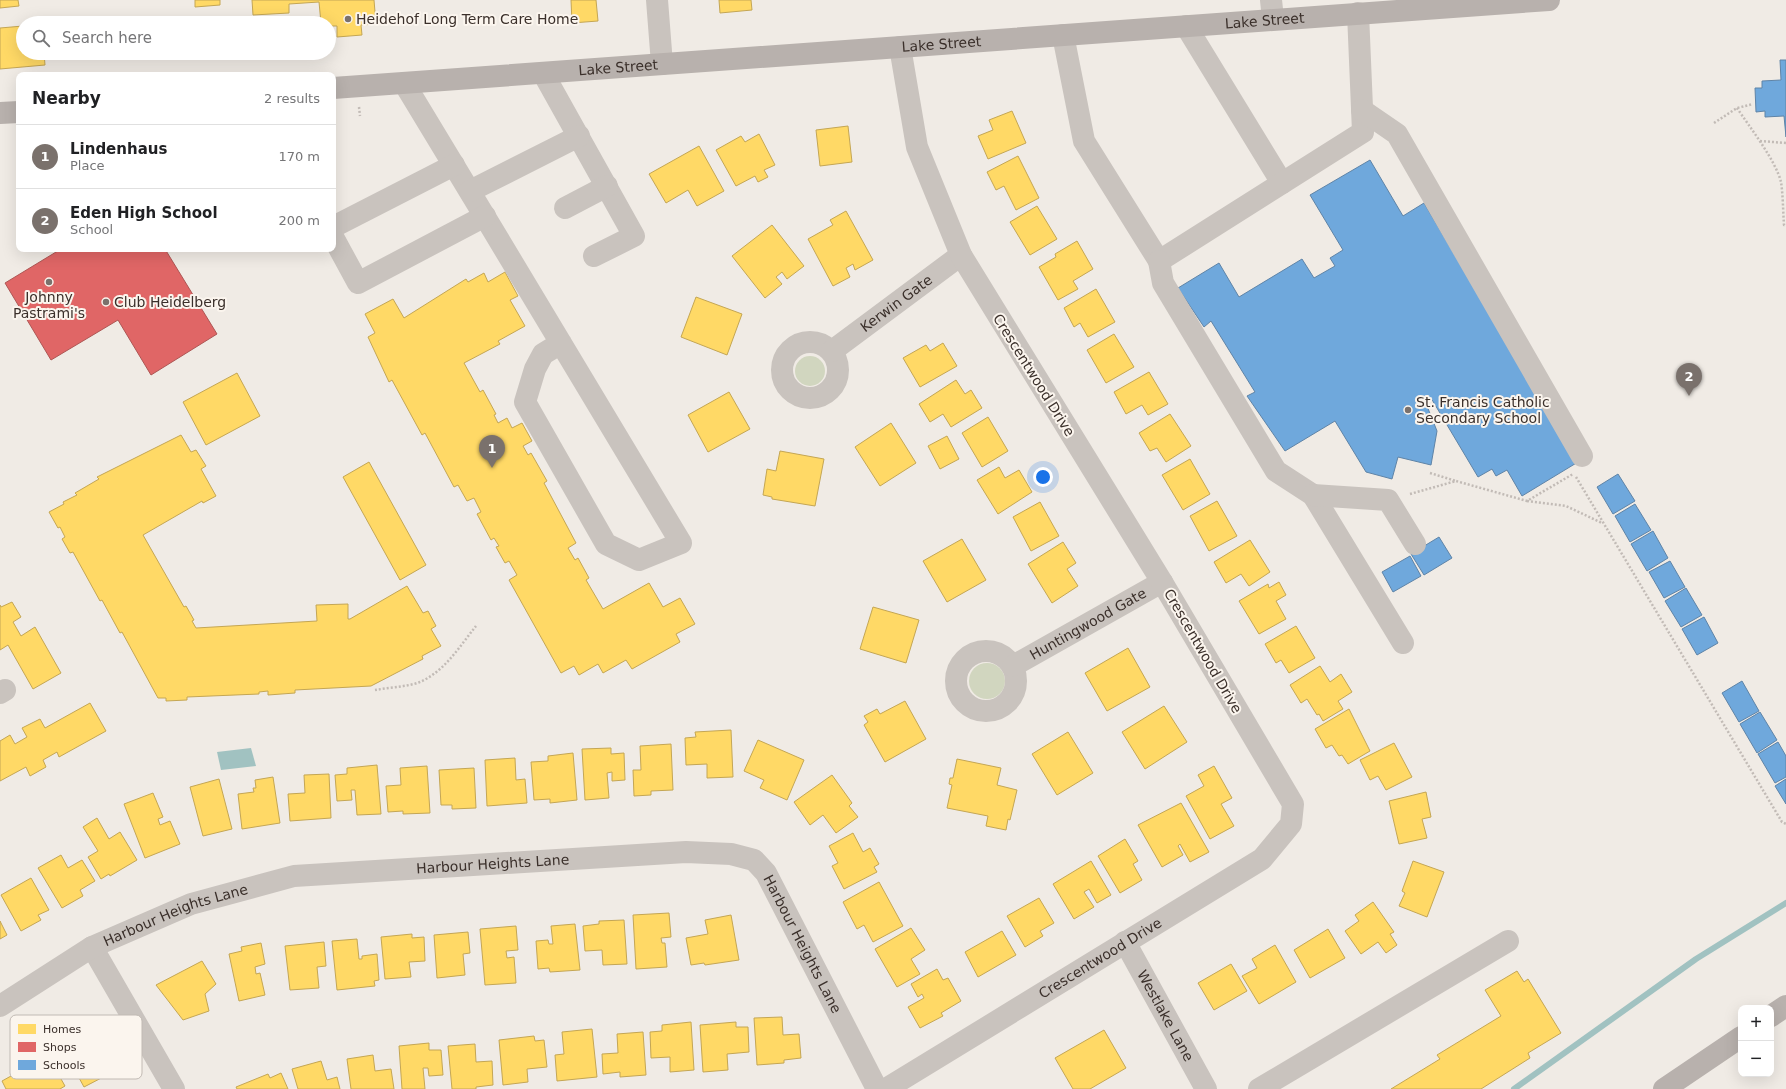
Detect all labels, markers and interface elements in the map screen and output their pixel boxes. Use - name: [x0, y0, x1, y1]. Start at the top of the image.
- street label: Lake Street: [1224, 10, 1305, 31]
- place label: Heidehof Long Term Care Home: [356, 11, 578, 27]
- marker: Heidehof Long Term Care Home: [343, 14, 353, 24]
- search box: [16, 16, 336, 60]
- icon: search: [30, 27, 52, 49]
- text: Search here: [62, 29, 152, 47]
- street label: Lake Street: [901, 33, 982, 55]
- street label: Lake Street: [578, 56, 659, 78]
- text: Nearby: [32, 88, 101, 108]
- text: 2 results: [264, 91, 320, 106]
- text: Lindenhaus: [70, 140, 167, 158]
- text: 1: [40, 149, 50, 164]
- text: 170 m: [278, 149, 320, 164]
- text: Place: [70, 158, 105, 173]
- text: Eden High School: [70, 204, 218, 222]
- text: 2: [40, 213, 50, 228]
- text: 200 m: [278, 213, 320, 228]
- text: School: [70, 222, 113, 237]
- street label: Kerwin Gate: [857, 271, 935, 335]
- marker: Johnny Pastrami's: [44, 277, 54, 287]
- place label: Johnny Pastrami's: [13, 289, 85, 321]
- place label: Club Heidelberg: [114, 294, 226, 310]
- marker: Club Heidelberg: [101, 297, 111, 307]
- street label: Crescentwood Drive: [990, 311, 1078, 439]
- pin: 2: [1676, 363, 1702, 396]
- place label: St. Francis Catholic Secondary School: [1416, 394, 1550, 426]
- marker: St. Francis Catholic Secondary School: [1403, 405, 1413, 415]
- pin: 1: [479, 435, 505, 468]
- your location: [1033, 467, 1053, 487]
- street label: Huntingwood Gate: [1027, 585, 1149, 663]
- street label: Crescentwood Drive: [1161, 586, 1245, 716]
- street label: Harbour Heights Lane: [416, 851, 570, 877]
- street label: Harbour Heights Lane: [760, 872, 845, 1016]
- street label: Harbour Heights Lane: [101, 881, 250, 949]
- street label: Crescentwood Drive: [1036, 914, 1165, 1002]
- street label: Westlake Lane: [1134, 967, 1197, 1064]
- map controls: [1738, 1005, 1774, 1077]
- button: +: [1738, 1005, 1774, 1041]
- legend: [10, 1015, 142, 1079]
- text: Homes: [43, 1023, 81, 1036]
- text: Shops: [43, 1041, 77, 1054]
- button: −: [1738, 1041, 1774, 1077]
- text: Schools: [43, 1059, 86, 1072]

